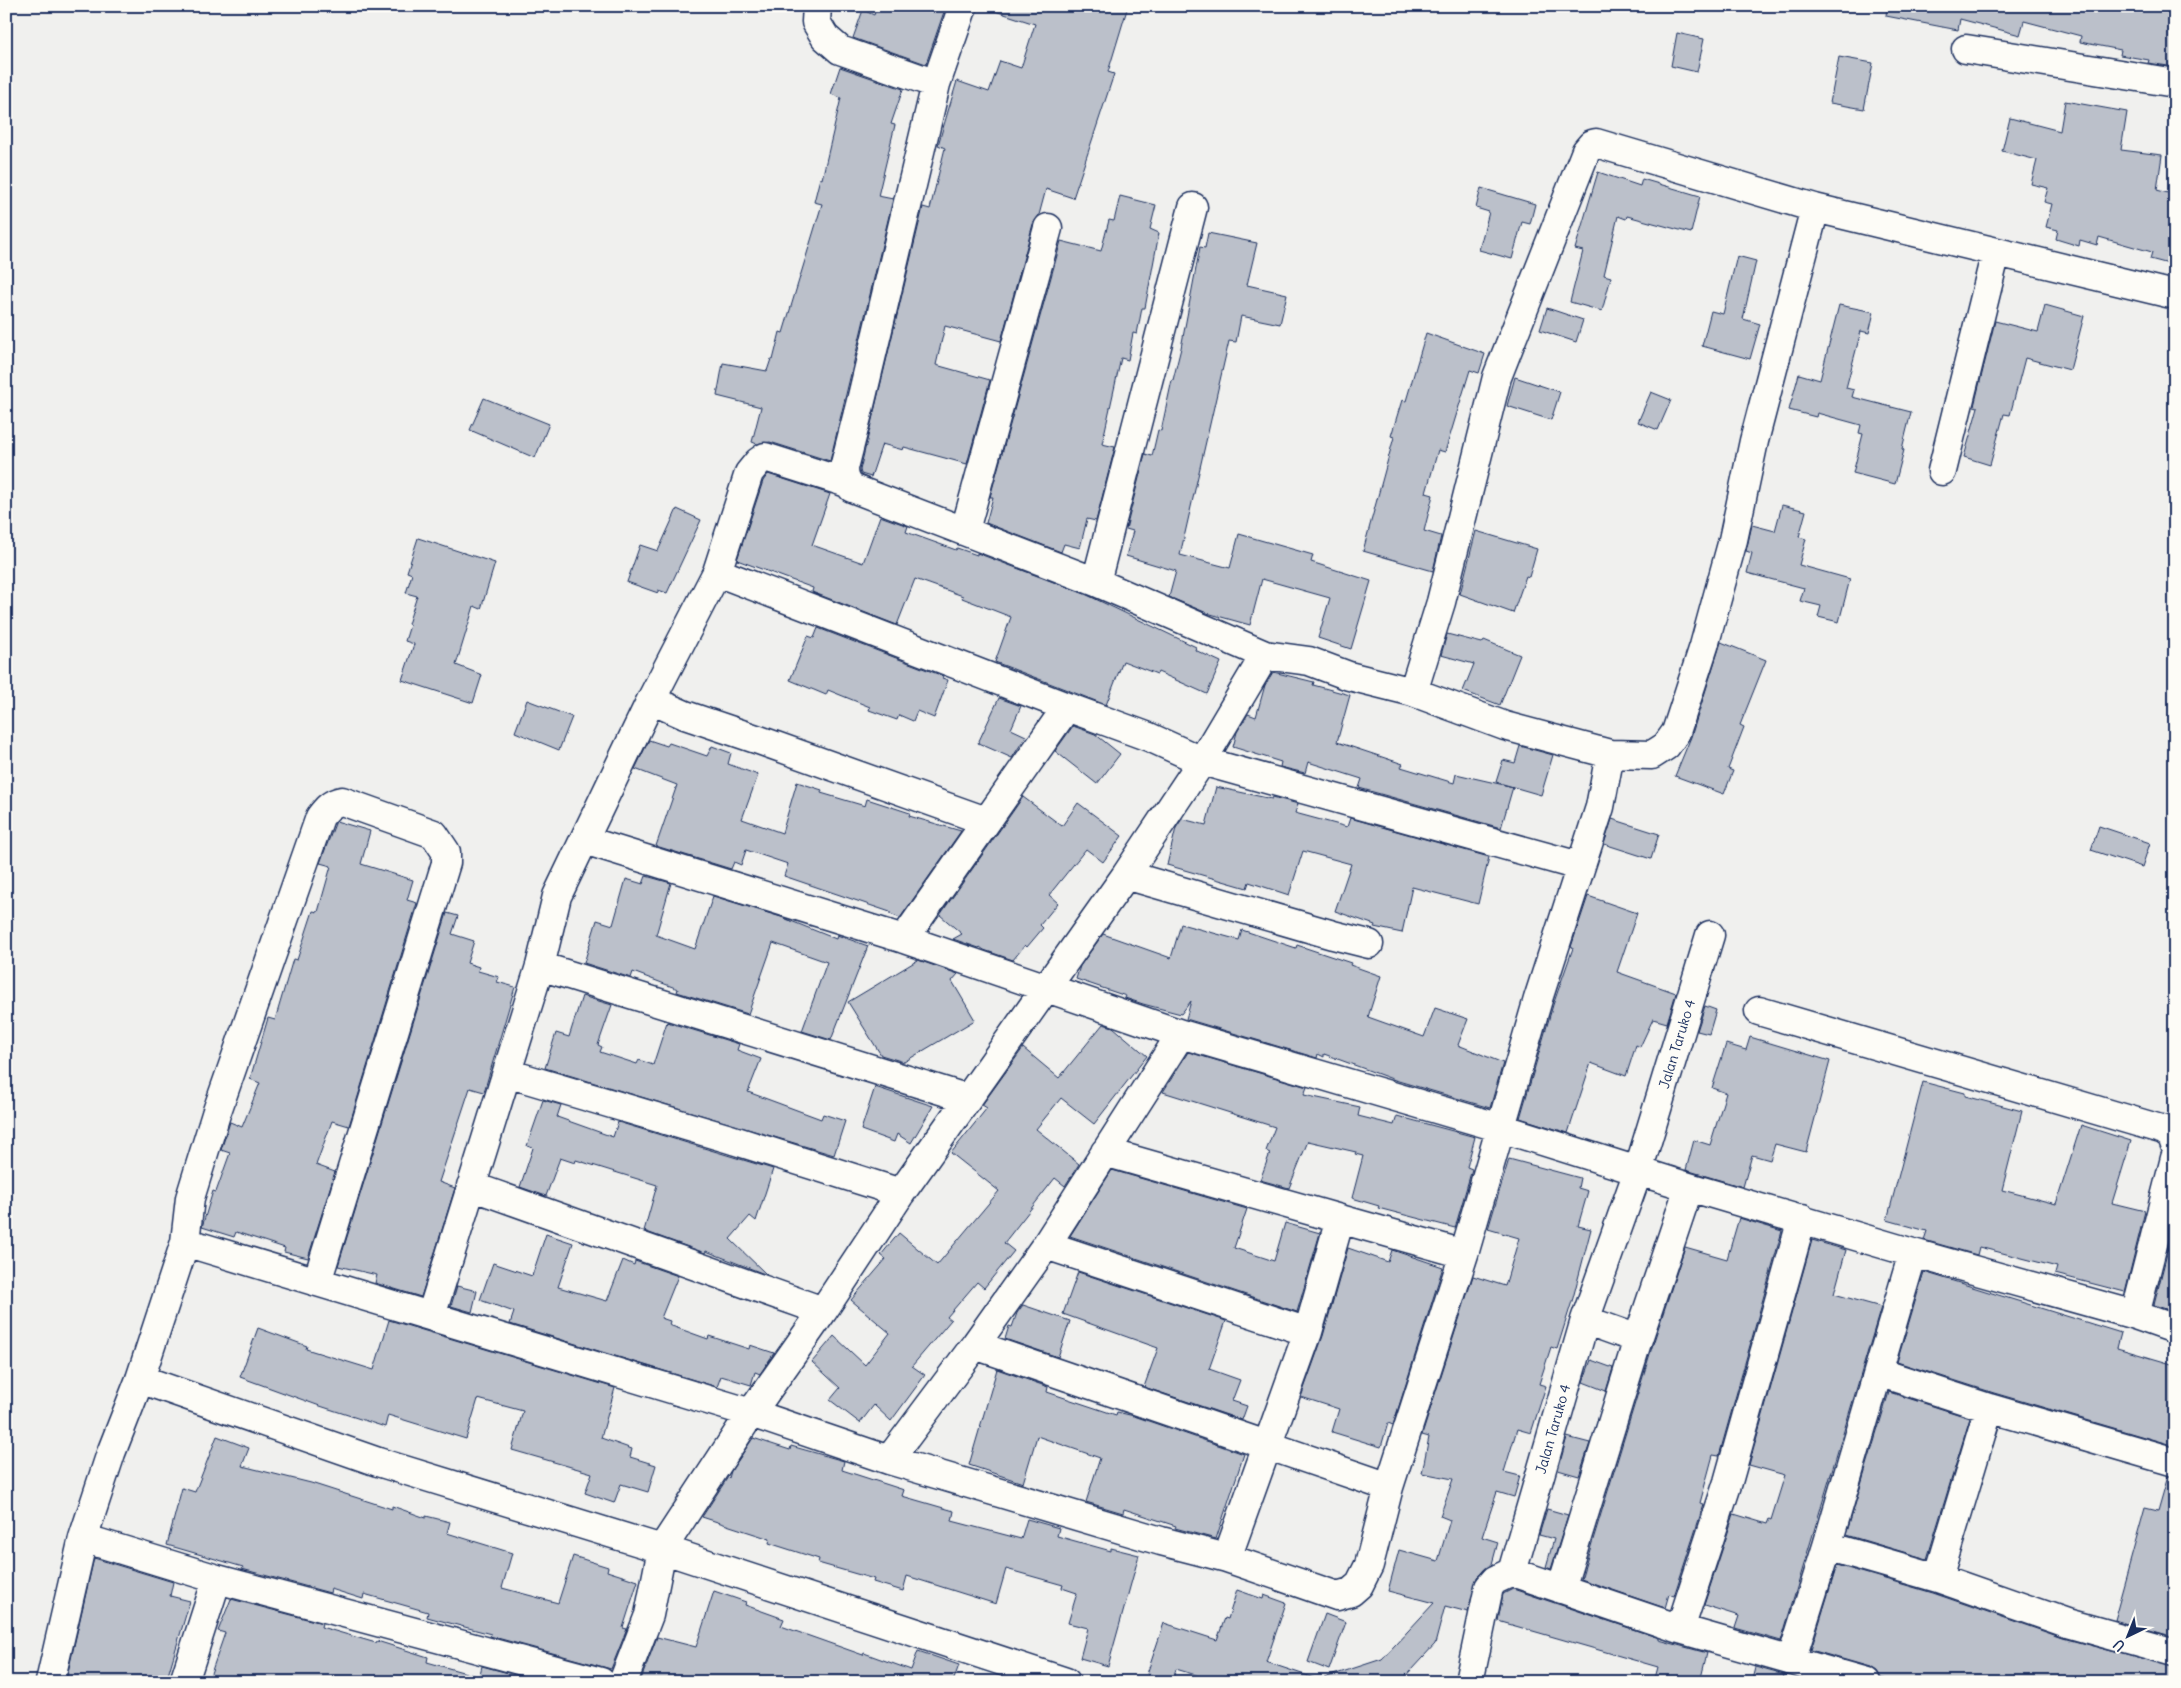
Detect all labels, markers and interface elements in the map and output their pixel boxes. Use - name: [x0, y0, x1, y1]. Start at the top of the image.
- street label: Jalan Taruko 4: [1655, 997, 1699, 1091]
- street label: Jalan Taruko 4: [1532, 1382, 1574, 1476]
- north arrow: [2104, 1610, 2154, 1660]
- text: U: [2109, 1636, 2129, 1655]

